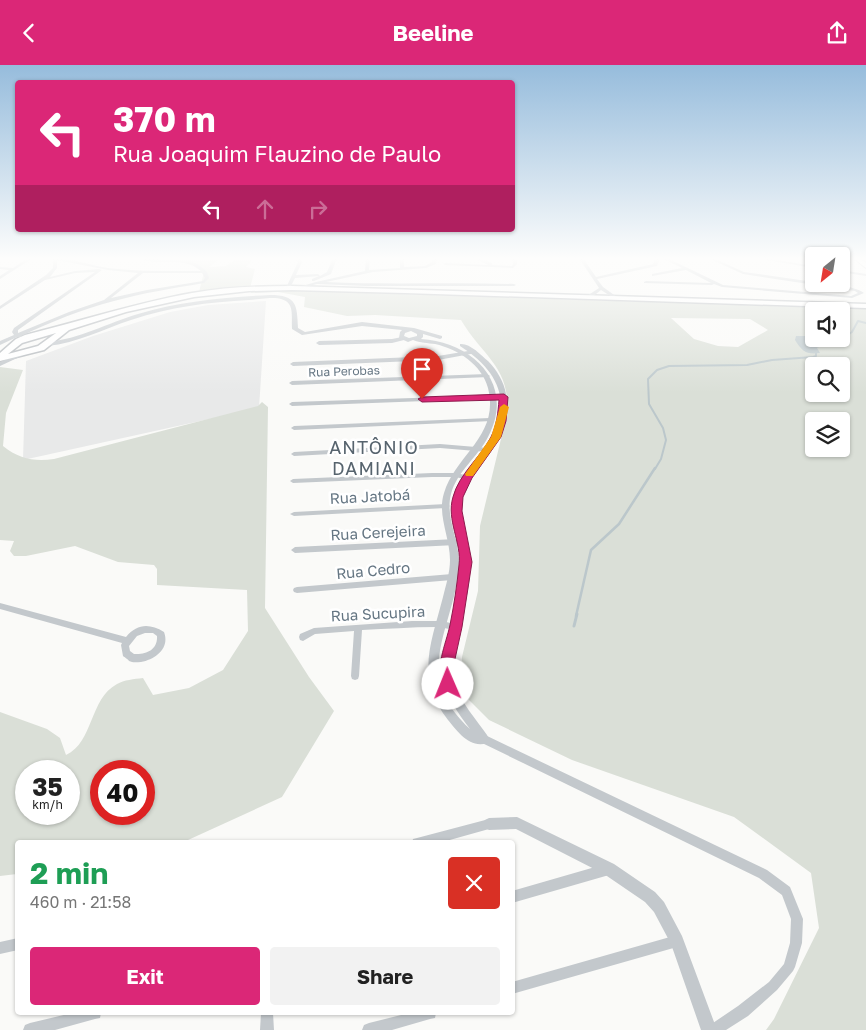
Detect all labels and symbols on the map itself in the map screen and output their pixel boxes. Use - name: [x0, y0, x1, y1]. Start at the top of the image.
- north arrow: [805, 247, 850, 293]
- pin: [401, 348, 443, 399]
- street label: Rua Perobas: [308, 362, 380, 380]
- district label: ANTÔNIO DAMIANI: [329, 436, 419, 479]
- street label: Rua Jatobá: [329, 485, 411, 507]
- street label: Rua Cerejeira: [330, 521, 426, 543]
- street label: Rua Cedro: [335, 558, 411, 582]
- street label: Rua Sucupira: [330, 602, 426, 624]
- position arrow: [421, 657, 473, 709]
- speed limit sign: 40: [90, 760, 155, 825]

